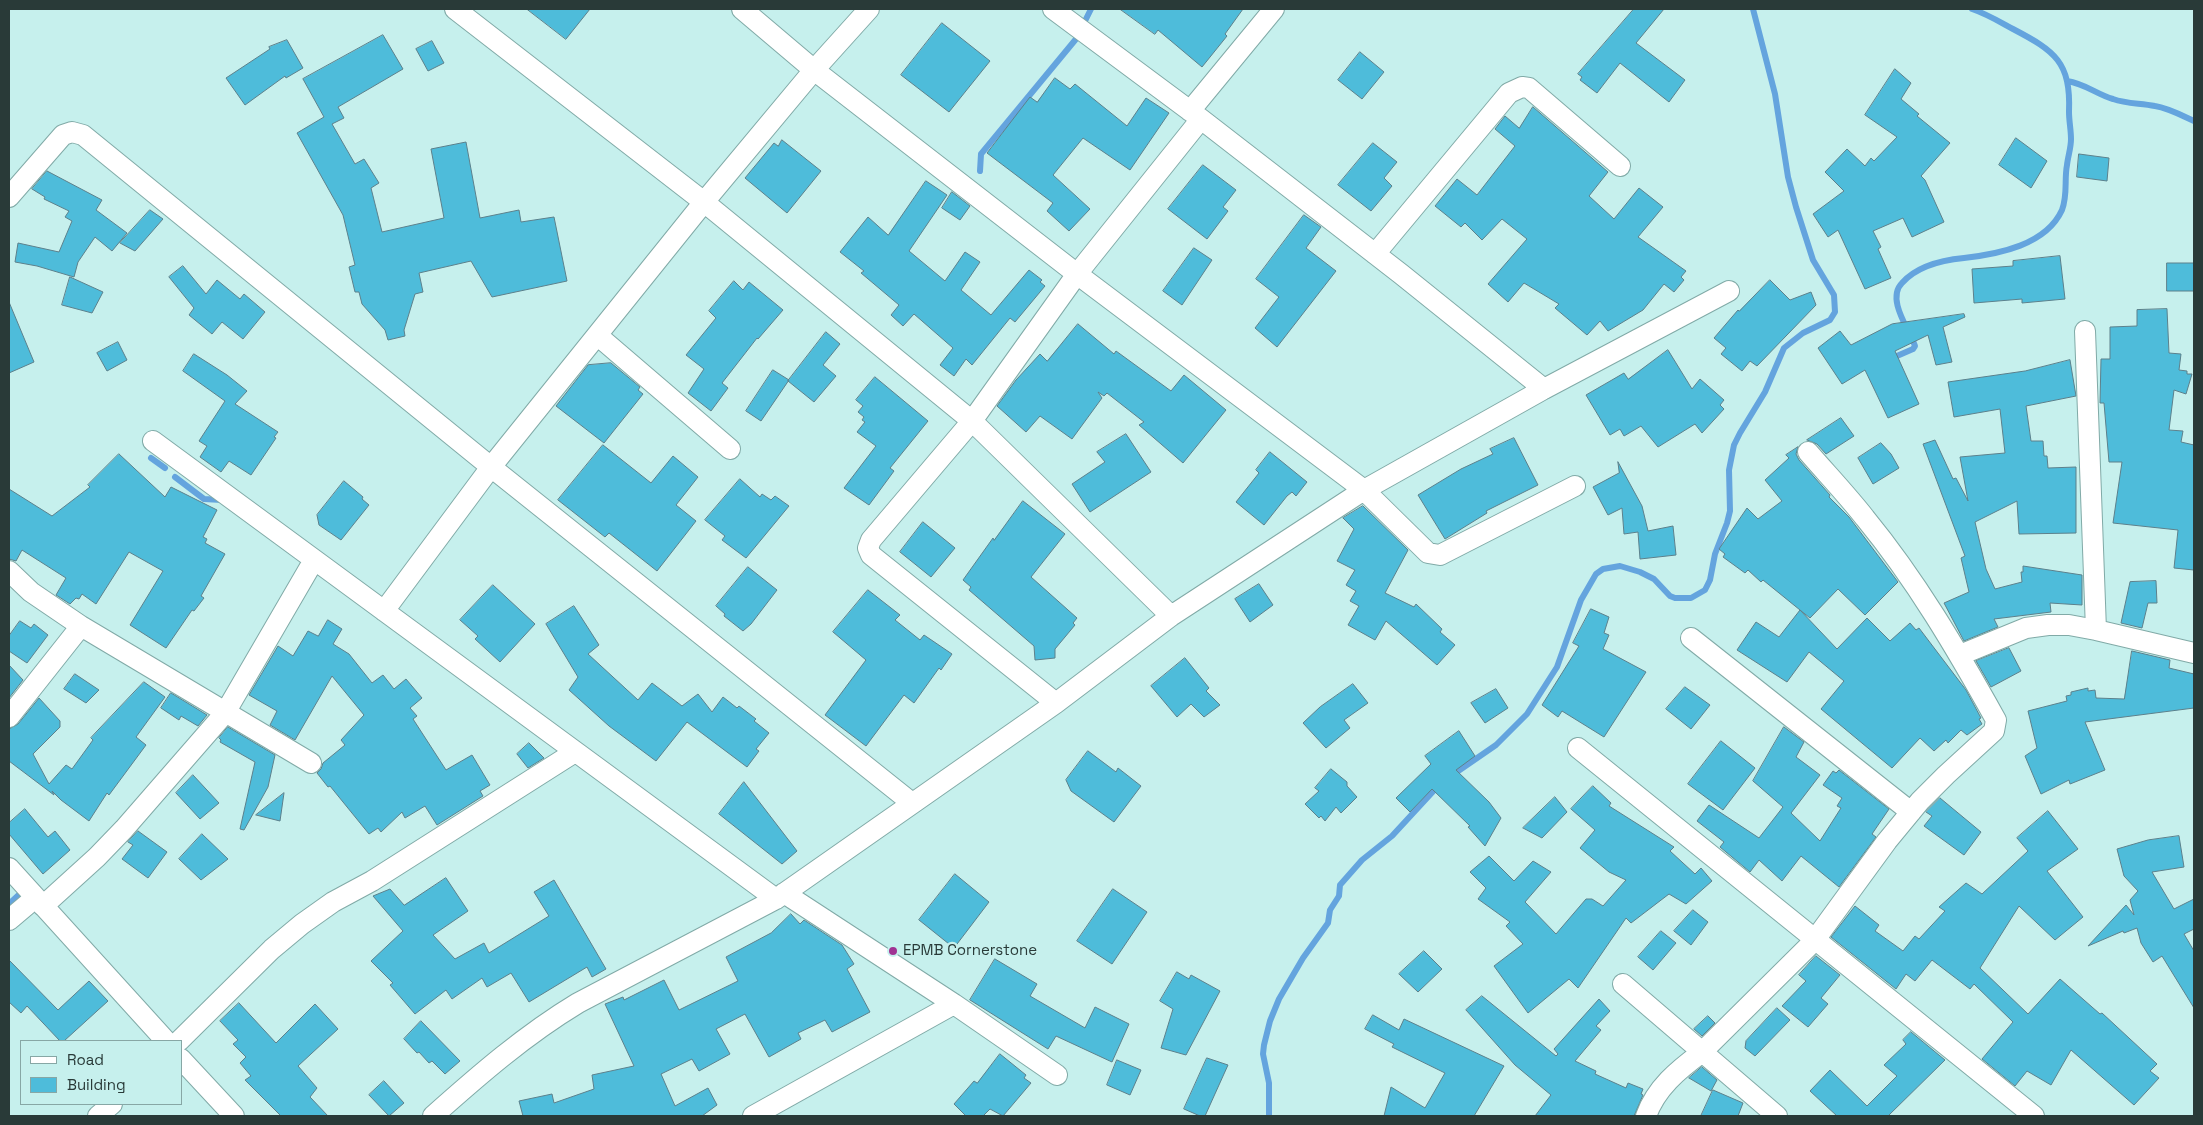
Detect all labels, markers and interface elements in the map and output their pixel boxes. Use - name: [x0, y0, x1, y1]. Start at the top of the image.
- place label: EPMB Cornerstone: [903, 942, 1037, 960]
- marker: EPMB Cornerstone: [887, 945, 899, 957]
- legend: [20, 1040, 182, 1105]
- text: Road: [67, 1050, 104, 1069]
- text: Building: [67, 1075, 126, 1094]

